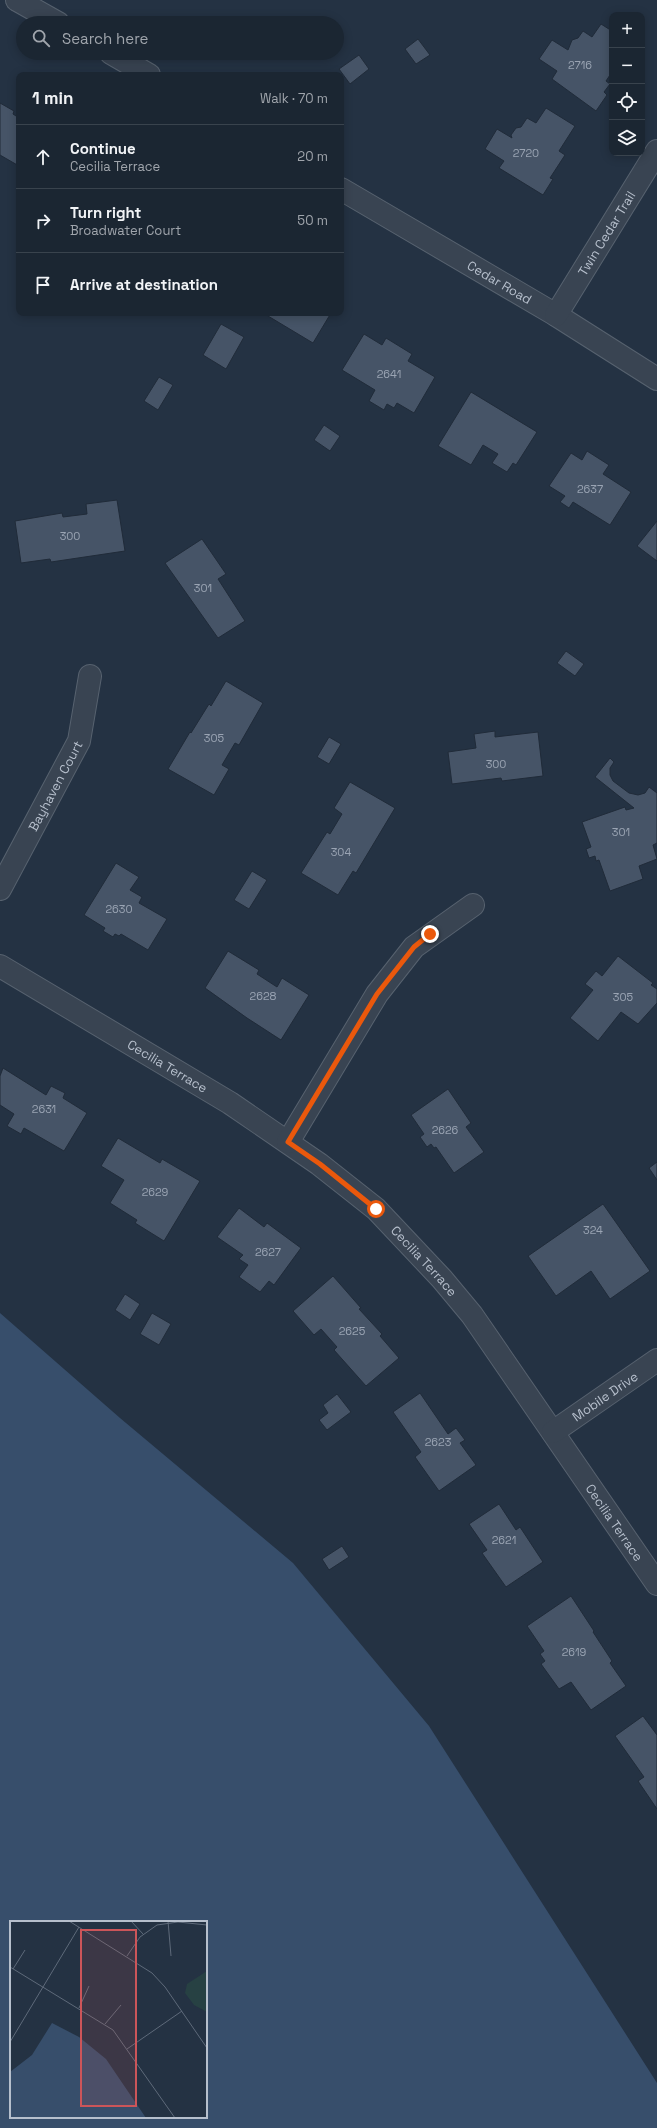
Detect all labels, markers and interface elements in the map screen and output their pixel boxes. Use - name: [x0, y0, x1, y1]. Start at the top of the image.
- map controls: [609, 12, 645, 156]
- button: +: [609, 12, 645, 48]
- search box: [16, 16, 344, 60]
- icon: search: [30, 27, 52, 49]
- text: Search here: [62, 29, 148, 48]
- button: −: [609, 48, 645, 84]
- house number: 2716: [568, 58, 592, 72]
- button: locate: [609, 84, 645, 120]
- text: 1 min: [32, 87, 74, 109]
- text: Walk · 70 m: [260, 90, 328, 107]
- button: layers: [609, 120, 645, 156]
- text: Continue: [70, 139, 136, 158]
- icon: ahead: [32, 146, 54, 168]
- house number: 2720: [513, 146, 539, 160]
- text: 20 m: [297, 148, 328, 165]
- text: Cecilia Terrace: [70, 158, 160, 175]
- street label: Twin Cedar Trail: [574, 188, 639, 279]
- text: Turn right: [70, 203, 141, 222]
- icon: right: [32, 210, 54, 232]
- text: 50 m: [297, 212, 328, 229]
- text: Broadwater Court: [70, 222, 181, 239]
- street label: Cedar Road: [464, 257, 535, 308]
- icon: arrive: [32, 274, 54, 296]
- text: Arrive at destination: [70, 275, 218, 294]
- house number: 2641: [377, 367, 401, 381]
- house number: 2637: [577, 482, 603, 496]
- house number: 300: [60, 529, 80, 543]
- house number: 301: [194, 581, 212, 595]
- house number: 305: [204, 731, 225, 745]
- street label: Bayhaven Court: [24, 738, 87, 834]
- house number: 300: [486, 757, 506, 771]
- house number: 301: [612, 825, 630, 839]
- house number: 304: [331, 845, 351, 859]
- house number: 2630: [105, 902, 133, 916]
- route end: [421, 925, 439, 943]
- house number: 2628: [250, 989, 277, 1003]
- house number: 305: [613, 990, 634, 1004]
- street label: Cecilia Terrace: [124, 1036, 210, 1097]
- house number: 2631: [32, 1102, 56, 1116]
- house number: 2626: [432, 1123, 459, 1137]
- house number: 2629: [142, 1185, 169, 1199]
- route start: [367, 1200, 385, 1218]
- street label: Cecilia Terrace: [387, 1222, 461, 1300]
- house number: 324: [583, 1223, 603, 1237]
- house number: 2627: [255, 1245, 281, 1259]
- house number: 2625: [339, 1324, 366, 1338]
- street label: Mobile Drive: [569, 1368, 641, 1425]
- house number: 2623: [425, 1435, 452, 1449]
- street label: Cecilia Terrace: [582, 1481, 647, 1565]
- house number: 2621: [492, 1533, 516, 1547]
- house number: 2619: [562, 1645, 587, 1659]
- inset map: [10, 1921, 207, 2118]

